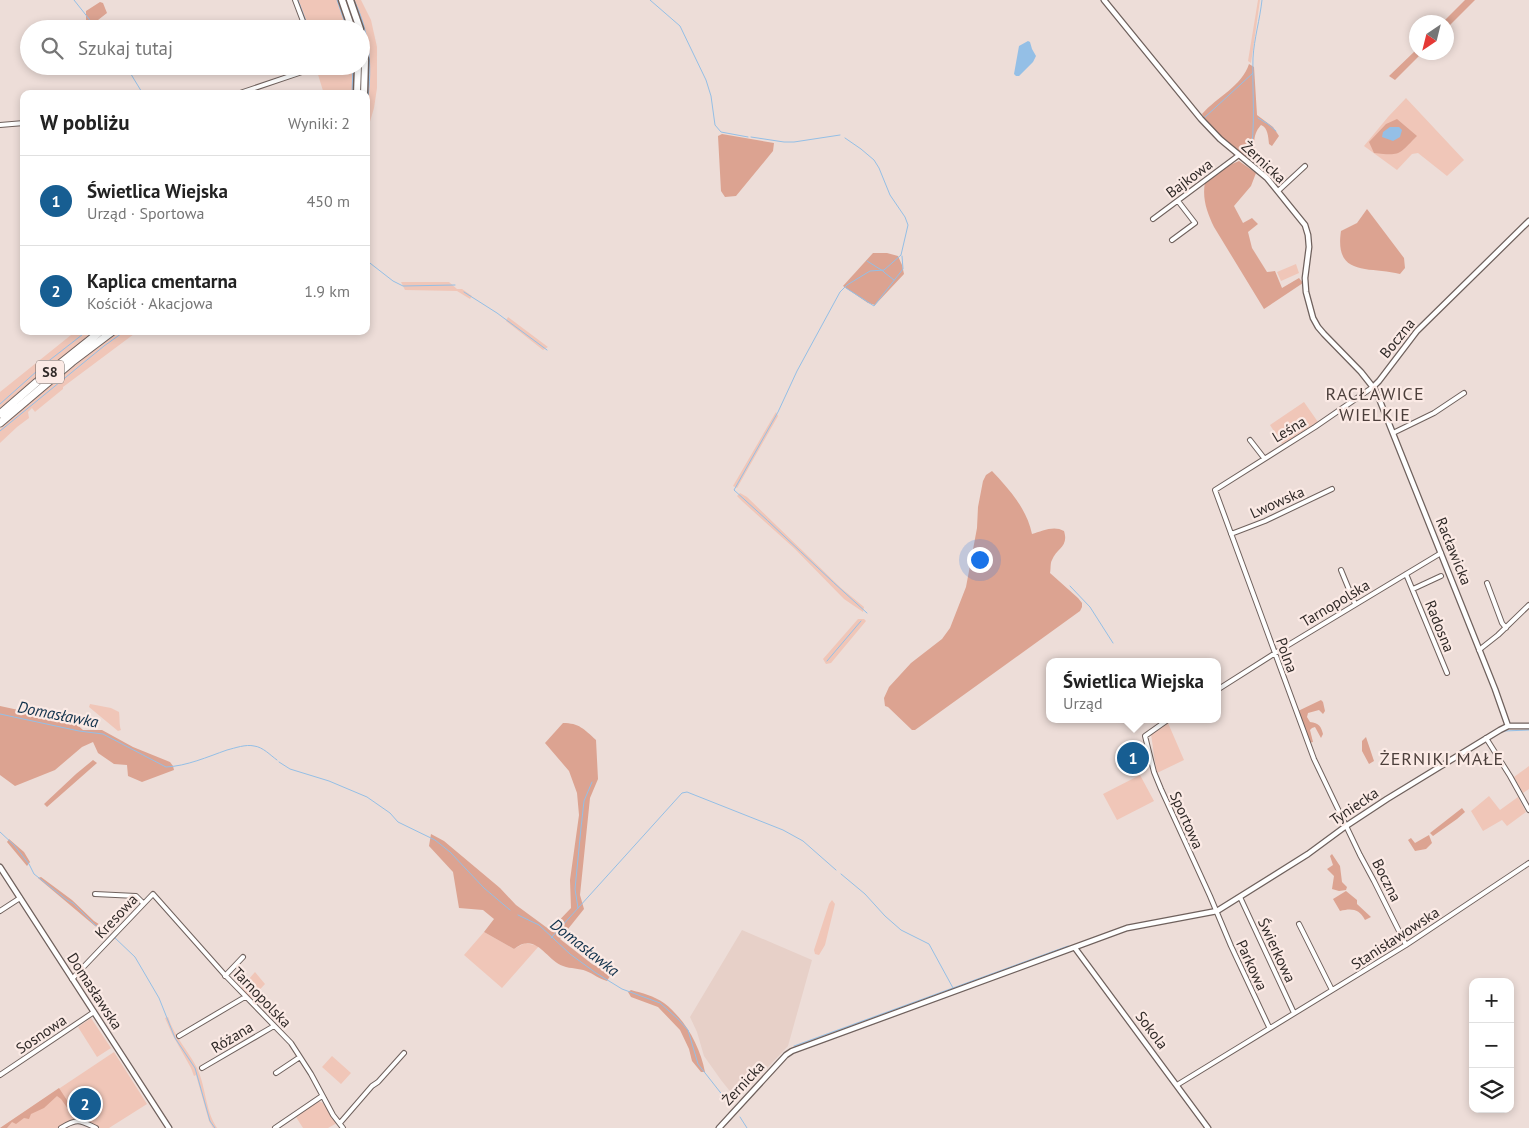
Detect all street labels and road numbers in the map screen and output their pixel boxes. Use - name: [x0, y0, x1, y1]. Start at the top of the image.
- street label: Żernicka: [1238, 137, 1290, 187]
- street label: Bajkowa: [1162, 154, 1216, 202]
- street label: Boczna: [1375, 314, 1419, 362]
- road number: S8: [36, 361, 64, 384]
- street label: Leśna: [1268, 411, 1310, 447]
- street label: Lwowska: [1247, 482, 1307, 522]
- street label: Racławicka: [1432, 514, 1476, 588]
- street label: Tarnopolska: [1297, 575, 1373, 631]
- street label: Radosna: [1421, 597, 1459, 655]
- street label: Polna: [1272, 635, 1302, 675]
- street label: Tyniecka: [1326, 783, 1382, 829]
- street label: Sportowa: [1166, 788, 1208, 852]
- street label: Boczna: [1368, 855, 1406, 905]
- street label: Kresowa: [91, 890, 141, 942]
- street label: Stanisławowska: [1347, 902, 1443, 974]
- street label: Świerkowa: [1254, 915, 1300, 985]
- street label: Parkowa: [1232, 937, 1272, 993]
- street label: Domasławska: [63, 949, 127, 1033]
- street label: Tarnopolska: [228, 963, 296, 1031]
- street label: Sokola: [1132, 1007, 1172, 1053]
- street label: Sosnowa: [12, 1010, 70, 1058]
- street label: Różana: [207, 1017, 257, 1057]
- street label: Żernicka: [718, 1057, 768, 1109]

